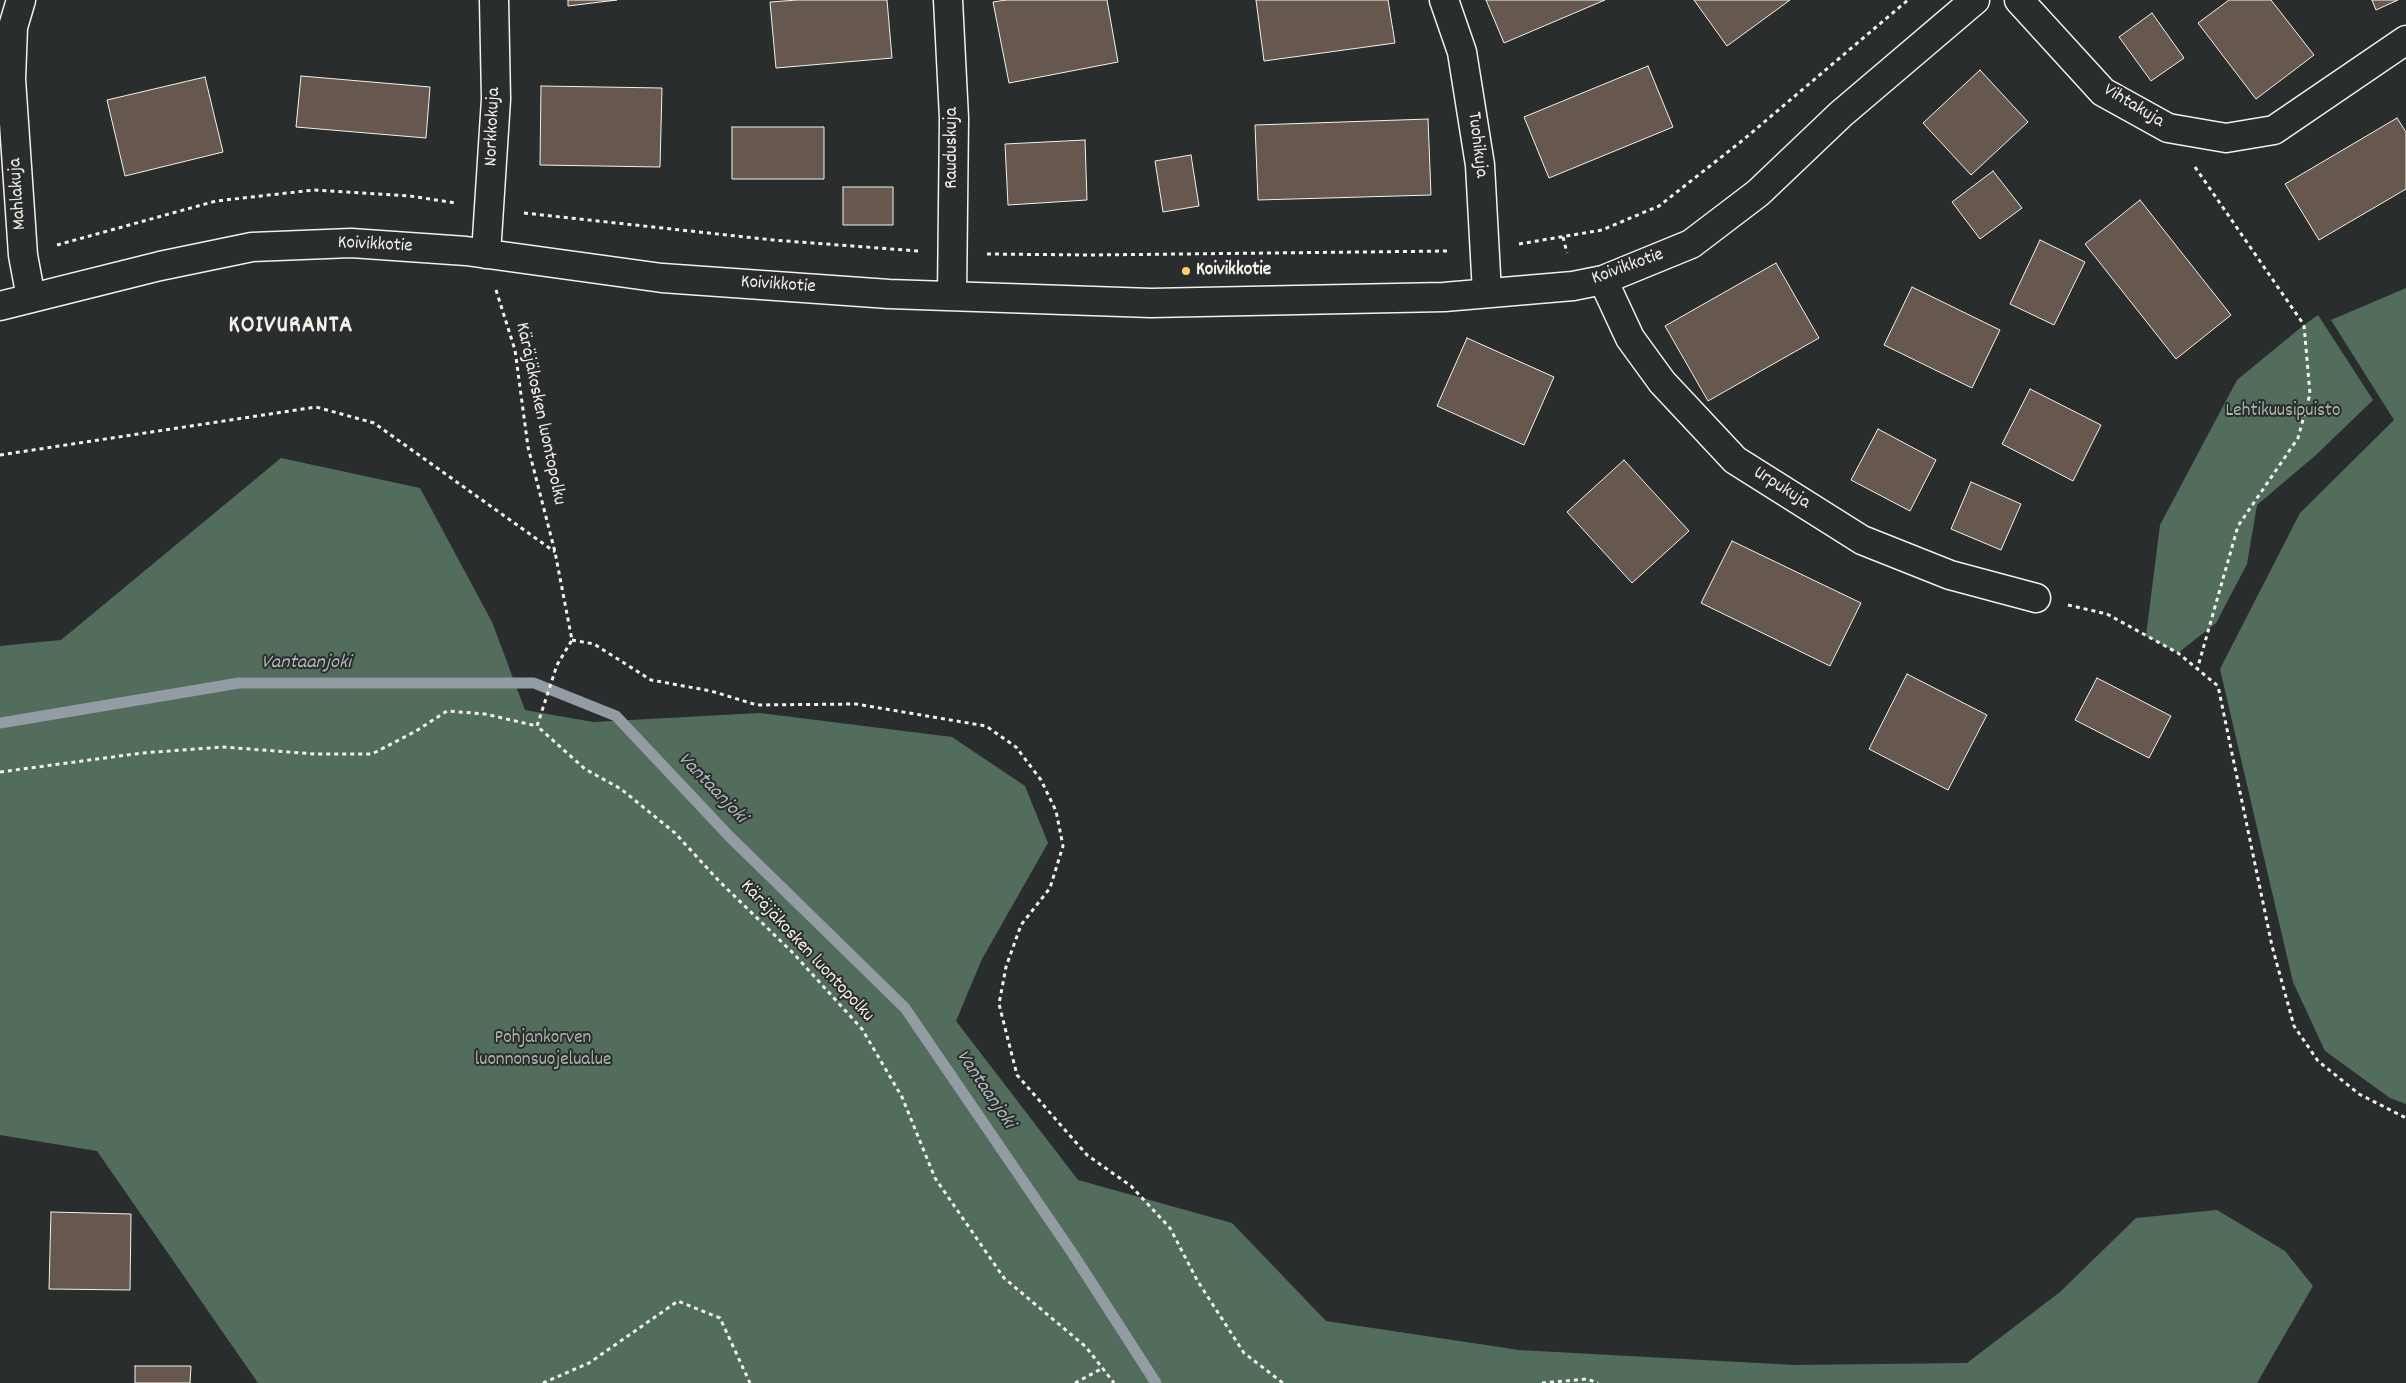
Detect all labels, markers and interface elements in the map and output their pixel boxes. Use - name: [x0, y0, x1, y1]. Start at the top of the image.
- street label: Vihtakuja: [2098, 80, 2168, 134]
- street label: Norkkokuja: [481, 87, 507, 167]
- street label: Rauduskuja: [942, 107, 964, 189]
- street label: Tuohikuja: [1461, 111, 1491, 179]
- street label: Mahlakuja: [5, 157, 33, 231]
- street label: Koivikkotie: [337, 233, 413, 259]
- street label: Koivikkotie: [1589, 244, 1667, 292]
- place label: Koivikkotie: [1196, 260, 1271, 282]
- marker: Koivikkotie: [1180, 265, 1192, 277]
- street label: Koivikkotie: [740, 272, 816, 300]
- district label: KOIVURANTA: [227, 314, 355, 342]
- street label: Käräjäkosken luontopolku: [509, 321, 569, 507]
- park label: Lehtikuusipuisto: [2226, 401, 2340, 423]
- street label: Urpukuja: [1748, 463, 1814, 515]
- water label: Vantaanjoki: [261, 652, 351, 676]
- water label: Vantaanjoki: [671, 748, 751, 830]
- street label: Käräjäkosken luontopolku: [734, 876, 878, 1028]
- park label: Pohjankorven luonnonsuojelualue: [475, 1028, 611, 1072]
- water label: Vantaanjoki: [949, 1046, 1019, 1134]

